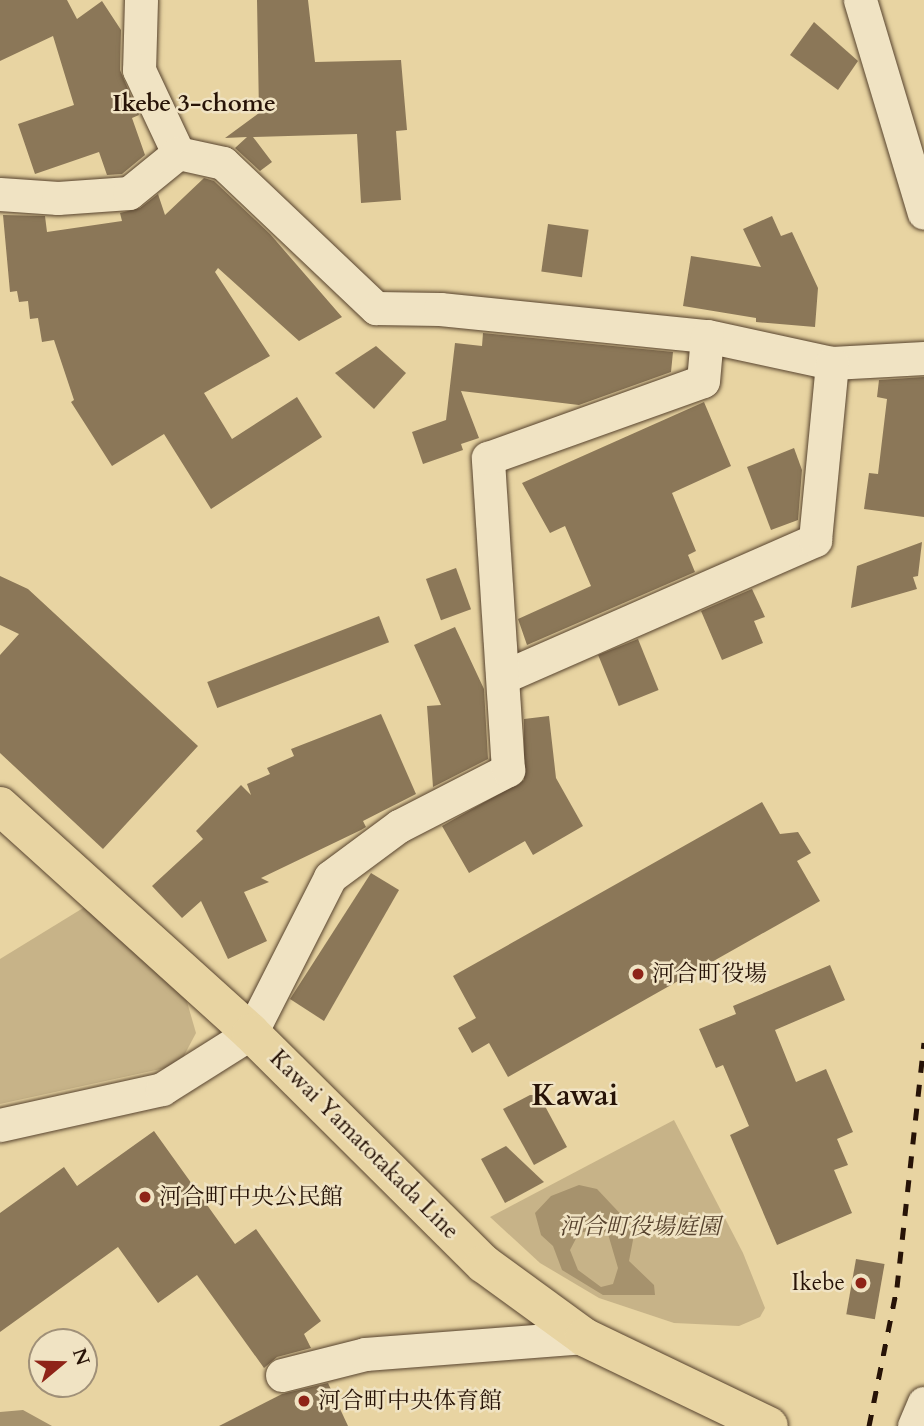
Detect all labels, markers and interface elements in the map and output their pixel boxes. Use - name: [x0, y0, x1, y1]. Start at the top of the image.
- district label: Ikebe 3-chome: [112, 90, 276, 118]
- place label: 河合町役場: [652, 960, 767, 988]
- marker: 河合町役場: [630, 966, 646, 982]
- street label: Kawai Yamatotakada Line: [264, 1045, 464, 1245]
- district label: Kawai: [532, 1078, 618, 1114]
- place label: 河合町中央公民館: [159, 1183, 343, 1211]
- marker: 河合町中央公民館: [137, 1189, 153, 1205]
- park label: 河合町役場庭園: [560, 1213, 720, 1241]
- place label: Ikebe: [792, 1269, 845, 1297]
- marker: Ikebe: [851, 1273, 871, 1293]
- north arrow: [28, 1328, 98, 1398]
- text: N: [66, 1345, 96, 1369]
- place label: 河合町中央体育館: [318, 1387, 502, 1415]
- marker: 河合町中央体育館: [296, 1393, 312, 1409]

